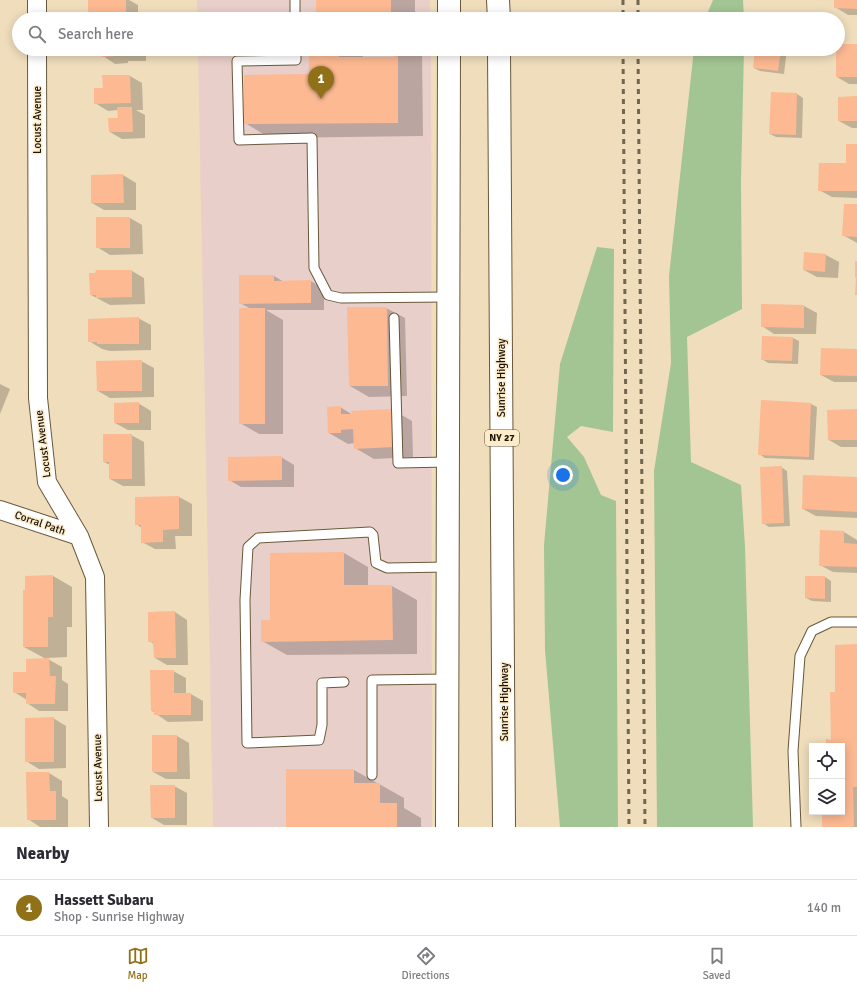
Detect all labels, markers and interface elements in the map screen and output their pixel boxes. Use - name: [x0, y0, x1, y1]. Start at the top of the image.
- search box: [12, 12, 845, 56]
- icon: search: [26, 23, 48, 45]
- text: Search here: [58, 25, 134, 43]
- pin: 1: [308, 66, 334, 99]
- street label: Locust Avenue: [31, 86, 44, 154]
- street label: Sunrise Highway: [495, 338, 508, 417]
- street label: Locust Avenue: [32, 410, 54, 478]
- road number: NY 27: [485, 430, 519, 446]
- your location: [553, 465, 573, 485]
- street label: Corral Path: [13, 508, 67, 538]
- street label: Sunrise Highway: [498, 662, 511, 741]
- street label: Locust Avenue: [91, 734, 105, 802]
- map controls: [809, 743, 845, 815]
- button: locate: [809, 743, 845, 779]
- button: layers: [809, 779, 845, 815]
- text: Nearby: [16, 843, 69, 864]
- text: Hassett Subaru: [54, 891, 154, 909]
- text: 1: [25, 900, 33, 916]
- text: 140 m: [807, 900, 841, 916]
- text: Shop · Sunrise Highway: [54, 909, 184, 925]
- tab: Map: [127, 945, 149, 982]
- tab: Directions: [402, 945, 450, 982]
- tab: Saved: [703, 945, 730, 982]

